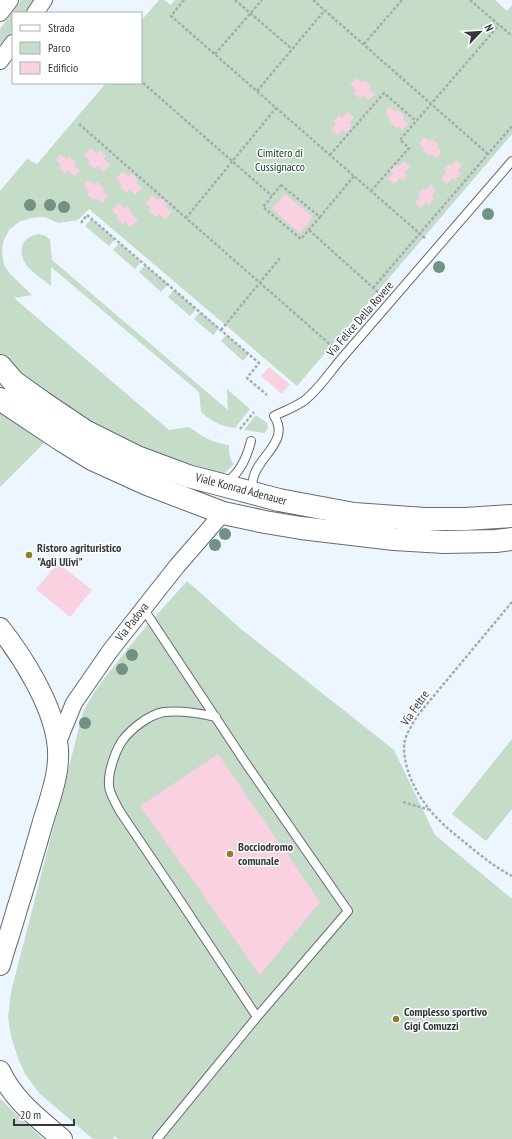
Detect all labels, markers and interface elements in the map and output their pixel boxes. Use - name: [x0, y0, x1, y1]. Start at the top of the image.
- legend: [12, 12, 142, 84]
- north arrow: [460, 12, 500, 52]
- text: Strada: [48, 20, 75, 35]
- text: N: [481, 22, 497, 33]
- text: Parco: [48, 40, 70, 55]
- text: Edificio: [48, 60, 78, 75]
- park label: Cimitero di Cussignacco: [255, 145, 305, 174]
- street label: Via Felice Della Rovere: [322, 278, 396, 360]
- street label: Viale Konrad Adenauer: [193, 469, 289, 508]
- place label: Ristoro agrituristico "Agli Ulivi": [37, 540, 122, 569]
- marker: Ristoro agrituristico "Agli Ulivi": [24, 550, 34, 560]
- street label: Via Padova: [111, 599, 152, 645]
- street label: Via Feltre: [396, 687, 432, 729]
- place label: Bocciodromo comunale: [238, 839, 294, 868]
- marker: Bocciodromo comunale: [225, 849, 235, 859]
- place label: Complesso sportivo Gigi Comuzzi: [404, 1004, 488, 1033]
- marker: Complesso sportivo Gigi Comuzzi: [391, 1014, 401, 1024]
- scale bar: [14, 1101, 74, 1127]
- text: 20 m: [20, 1107, 41, 1122]

